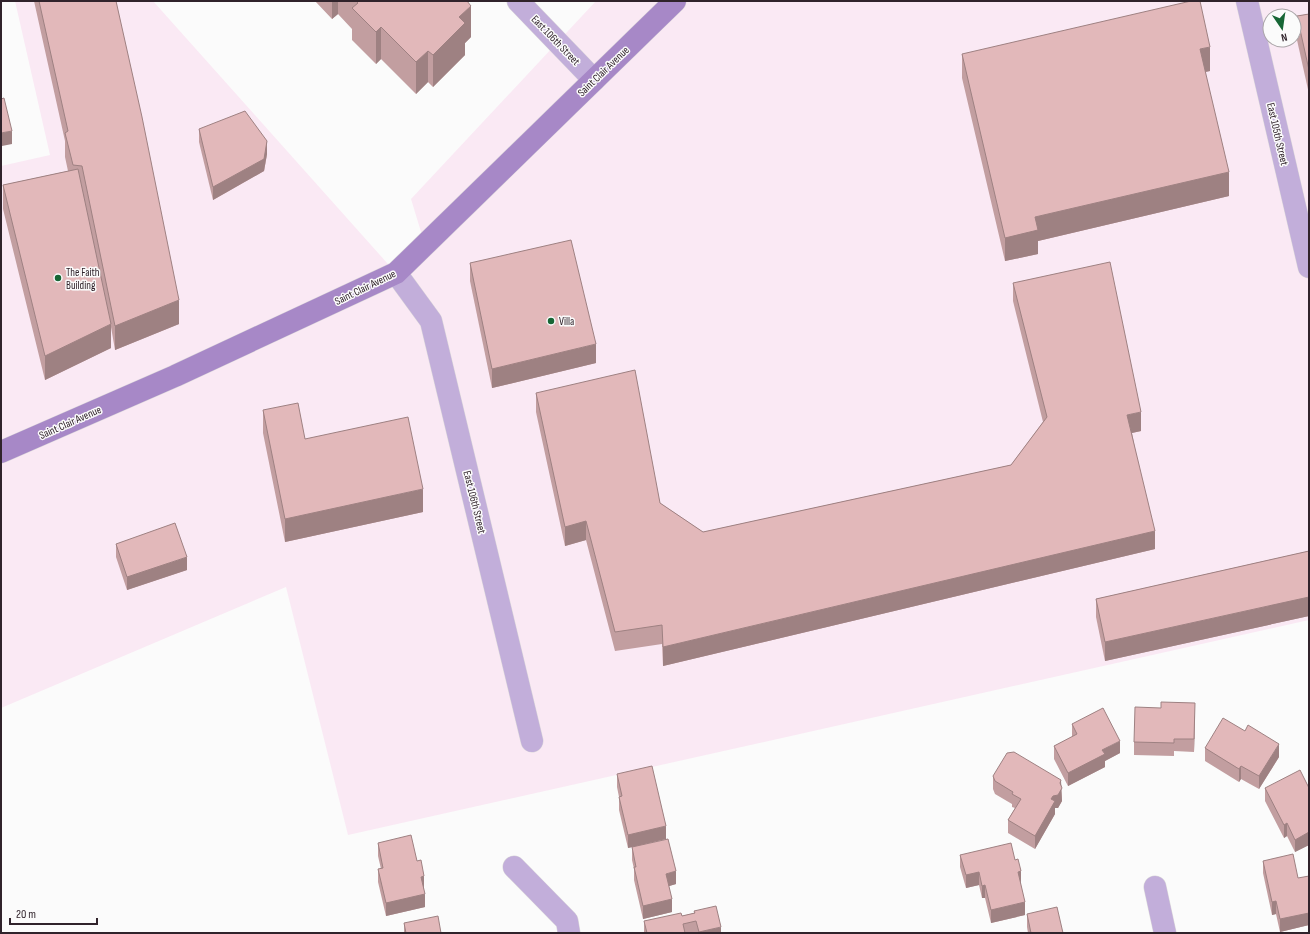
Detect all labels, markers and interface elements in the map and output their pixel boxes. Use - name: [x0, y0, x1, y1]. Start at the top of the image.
- north arrow: [1262, 8, 1302, 48]
- street label: East 106th Street: [529, 13, 583, 68]
- text: N: [1280, 30, 1288, 44]
- street label: Saint Clair Avenue: [575, 44, 632, 99]
- street label: East 105th Street: [1264, 102, 1291, 167]
- place label: The Faith Building: [66, 266, 100, 292]
- street label: Saint Clair Avenue: [333, 267, 398, 308]
- marker: The Faith Building: [53, 273, 63, 283]
- place label: Villa: [559, 315, 574, 328]
- marker: Villa: [546, 316, 556, 326]
- street label: Saint Clair Avenue: [37, 403, 103, 442]
- street label: East 106th Street: [460, 469, 489, 535]
- scale bar: [10, 900, 97, 926]
- text: 20 m: [16, 907, 36, 922]

